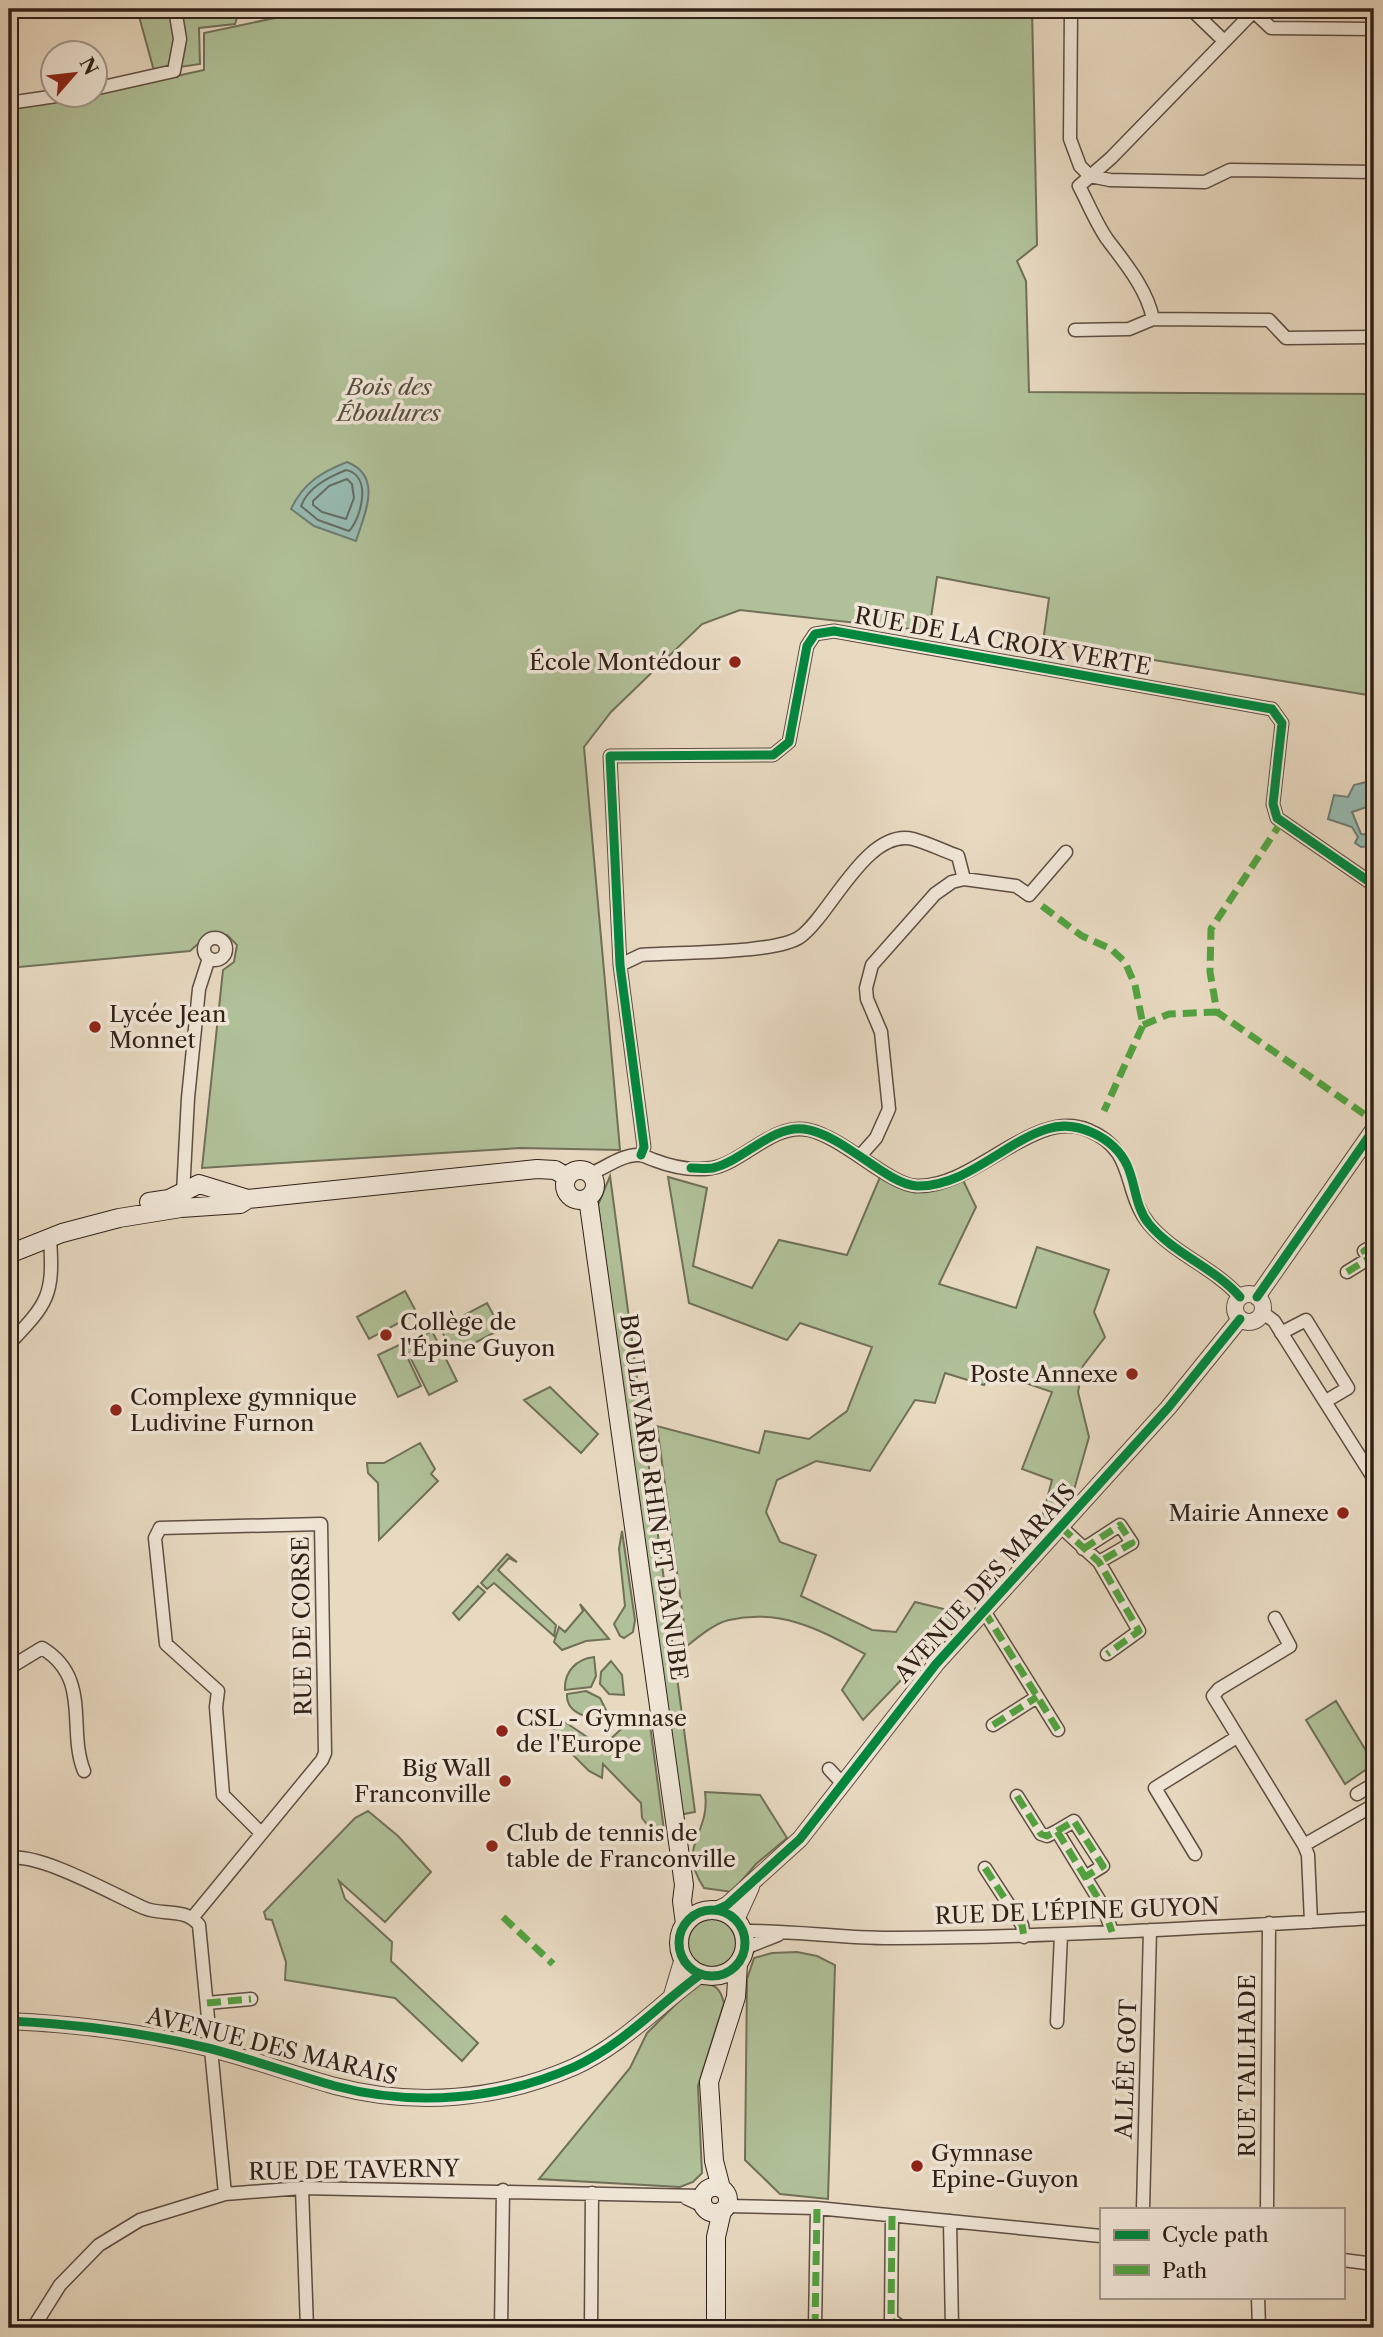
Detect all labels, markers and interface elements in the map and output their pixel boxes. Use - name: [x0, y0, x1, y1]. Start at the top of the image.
- north arrow: [38, 38, 108, 108]
- text: N: [75, 54, 103, 79]
- park label: Bois des Éboulures: [335, 373, 442, 427]
- street label: RUE DE LA CROIX VERTE: [853, 601, 1153, 681]
- place label: École Montédour: [529, 648, 721, 676]
- marker: École Montédour: [727, 654, 743, 670]
- place label: Lycée Jean Monnet: [109, 1000, 226, 1054]
- marker: Lycée Jean Monnet: [87, 1019, 103, 1035]
- place label: Collège de l'Épine Guyon: [400, 1308, 555, 1362]
- street label: BOULEVARD RHIN ET DANUBE: [614, 1312, 694, 1682]
- marker: Collège de l'Épine Guyon: [378, 1327, 394, 1343]
- place label: Poste Annexe: [970, 1360, 1118, 1388]
- marker: Poste Annexe: [1124, 1366, 1140, 1382]
- place label: Complexe gymnique Ludivine Furnon: [130, 1383, 357, 1437]
- marker: Complexe gymnique Ludivine Furnon: [108, 1402, 124, 1418]
- street label: AVENUE DES MARAIS: [888, 1478, 1081, 1689]
- place label: Mairie Annexe: [1169, 1499, 1329, 1527]
- marker: Mairie Annexe: [1335, 1505, 1351, 1521]
- street label: RUE DE CORSE: [286, 1536, 318, 1716]
- place label: CSL - Gymnase de l'Europe: [516, 1704, 687, 1758]
- marker: CSL - Gymnase de l'Europe: [494, 1723, 510, 1739]
- place label: Big Wall Franconville: [354, 1754, 491, 1808]
- marker: Big Wall Franconville: [497, 1773, 513, 1789]
- place label: Club de tennis de table de Franconville: [506, 1819, 736, 1873]
- marker: Club de tennis de table de Franconville: [484, 1838, 500, 1854]
- street label: RUE DE L'ÉPINE GUYON: [934, 1892, 1220, 1930]
- street label: RUE TAILHADE: [1233, 1975, 1261, 2157]
- street label: ALLÉE GOT: [1110, 1998, 1142, 2140]
- street label: AVENUE DES MARAIS: [143, 2001, 400, 2091]
- place label: Gymnase Epine-Guyon: [931, 2139, 1079, 2193]
- street label: RUE DE TAVERNY: [248, 2154, 461, 2186]
- marker: Gymnase Epine-Guyon: [909, 2158, 925, 2174]
- legend: [1100, 2208, 1344, 2298]
- text: Cycle path: [1162, 2222, 1269, 2247]
- text: Path: [1162, 2258, 1207, 2283]

